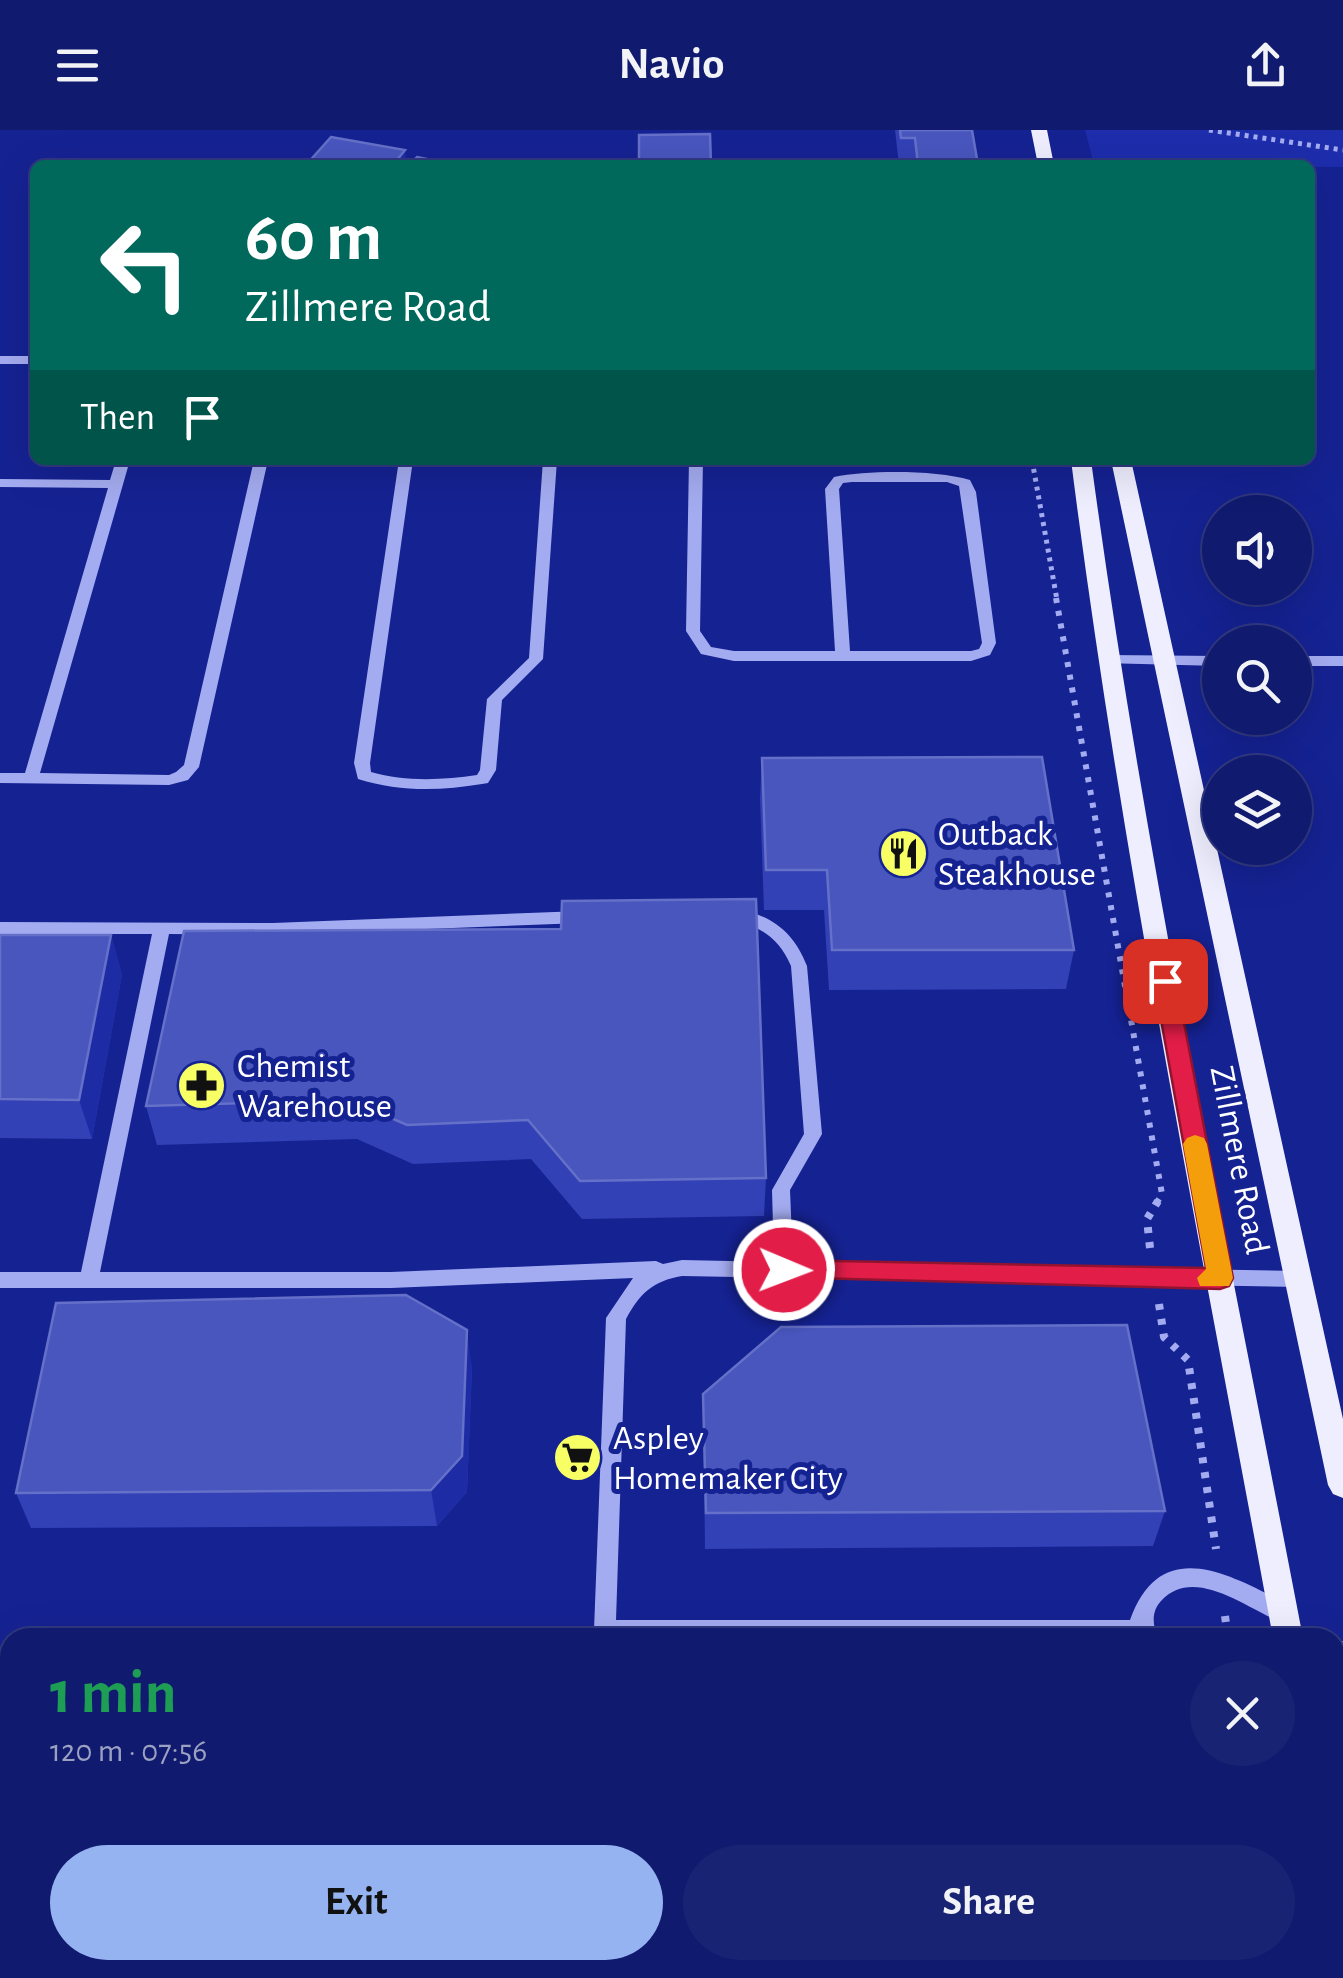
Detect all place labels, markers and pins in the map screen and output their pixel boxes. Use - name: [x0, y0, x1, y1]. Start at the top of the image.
- place label: Outback Steakhouse: [938, 817, 1096, 892]
- restaurant icon: Outback Steakhouse: [877, 828, 929, 880]
- pin: [1123, 939, 1208, 1024]
- place label: Chemist Warehouse: [237, 1049, 392, 1124]
- pharmacy icon: Chemist Warehouse: [176, 1060, 228, 1112]
- place label: Aspley Homemaker City: [613, 1421, 843, 1496]
- supermarket icon: Aspley Homemaker City: [552, 1432, 604, 1484]

